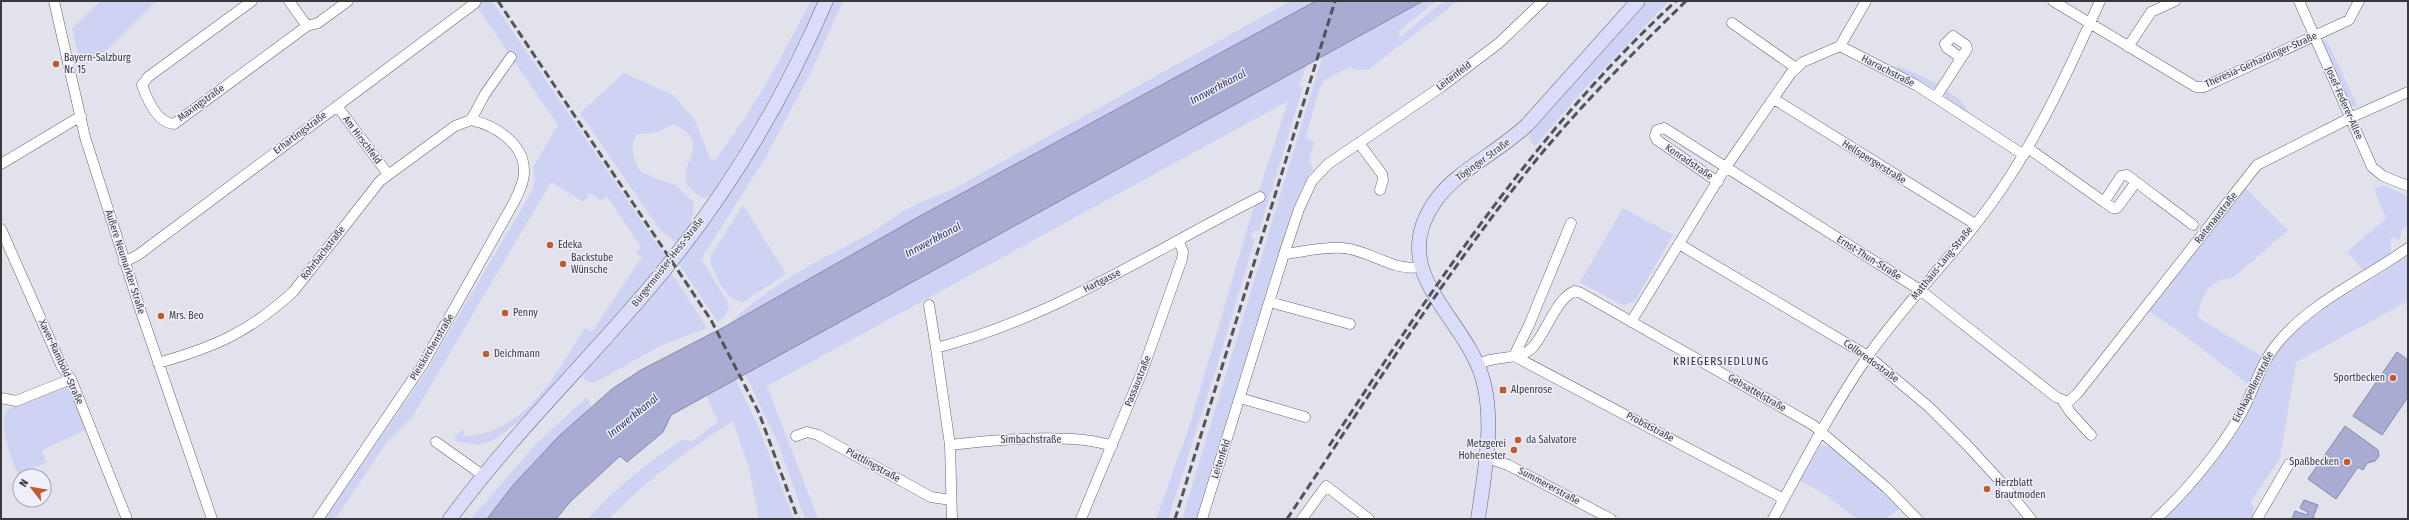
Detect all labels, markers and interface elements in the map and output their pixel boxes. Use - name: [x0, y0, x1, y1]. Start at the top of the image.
- street label: Theresia-Gerhardinger-Straße: [2203, 30, 2319, 90]
- place label: Bayern-Salzburg Nr. 15: [64, 52, 131, 76]
- street label: Harrachstraße: [1859, 52, 1917, 90]
- marker: Bayern-Salzburg Nr. 15: [51, 59, 61, 69]
- street label: Leitenfeld: [1434, 59, 1474, 93]
- street label: Josef-Federer-Allee: [2323, 65, 2365, 141]
- water label: Innwerkkanal: [1188, 67, 1248, 107]
- street label: Maxingstraße: [175, 82, 227, 124]
- street label: Erhartingstraße: [271, 109, 329, 157]
- street label: Am Hirschfeld: [340, 114, 384, 166]
- street label: Töginger Straße: [1454, 136, 1512, 184]
- street label: Hellspergerstraße: [1840, 138, 1908, 186]
- street label: Konradstraße: [1663, 142, 1715, 182]
- street label: Raitenaustraße: [2192, 190, 2240, 246]
- street label: Äußere Neumarkter Straße: [102, 208, 148, 316]
- street label: Bürgermeister-Hess-Straße: [629, 215, 707, 309]
- water label: Innwerkkanal: [903, 220, 963, 260]
- street label: Rohrbachstraße: [298, 224, 348, 282]
- street label: Matthäus-Lang-Straße: [1909, 224, 1975, 302]
- street label: Ernst-Thun-Straße: [1834, 233, 1904, 283]
- place label: Edeka: [558, 239, 582, 251]
- marker: Edeka: [545, 240, 555, 250]
- place label: Backstube Wünsche: [571, 252, 613, 276]
- marker: Backstube Wünsche: [558, 259, 568, 269]
- street label: Hartgasse: [1081, 266, 1123, 295]
- place label: Penny: [513, 307, 538, 319]
- marker: Penny: [500, 308, 510, 318]
- place label: Mrs. Beo: [169, 310, 204, 322]
- marker: Mrs. Beo: [156, 311, 166, 321]
- street label: Pleiskirchenstraße: [407, 311, 457, 382]
- street label: Xaver-Rambold-Straße: [36, 318, 86, 406]
- street label: Colloredostraße: [1841, 337, 1901, 385]
- place label: Deichmann: [494, 348, 540, 360]
- marker: Deichmann: [481, 349, 491, 359]
- street label: Eichkapellenstraße: [2230, 350, 2276, 424]
- street label: Passaustraße: [1122, 354, 1154, 408]
- district label: KRIEGERSIEDLUNG: [1673, 355, 1769, 368]
- street label: Gebsattelstraße: [1726, 372, 1788, 414]
- place label: Sportbecken: [2333, 372, 2385, 384]
- marker: Sportbecken: [2388, 373, 2398, 383]
- place label: Alpenrose: [1511, 384, 1552, 396]
- marker: Alpenrose: [1498, 385, 1508, 395]
- water label: Innwerkkanal: [605, 392, 661, 440]
- street label: Probststraße: [1624, 409, 1676, 445]
- street label: Simbachstraße: [1001, 434, 1061, 446]
- place label: da Salvatore: [1526, 434, 1577, 446]
- marker: da Salvatore: [1513, 435, 1523, 445]
- street label: Leitenfeld: [1209, 438, 1233, 480]
- place label: Metzgerei Hohenester: [1458, 438, 1507, 462]
- street label: Plattlingstraße: [844, 445, 902, 485]
- marker: Metzgerei Hohenester: [1509, 445, 1519, 455]
- place label: Spaßbecken: [2289, 456, 2339, 468]
- marker: Spaßbecken: [2342, 457, 2352, 467]
- street label: Summererstraße: [1516, 465, 1582, 507]
- north arrow: [12, 468, 52, 508]
- text: N: [17, 477, 31, 489]
- place label: Herzblatt Brautmoden: [1995, 477, 2046, 501]
- marker: Herzblatt Brautmoden: [1982, 484, 1992, 494]

